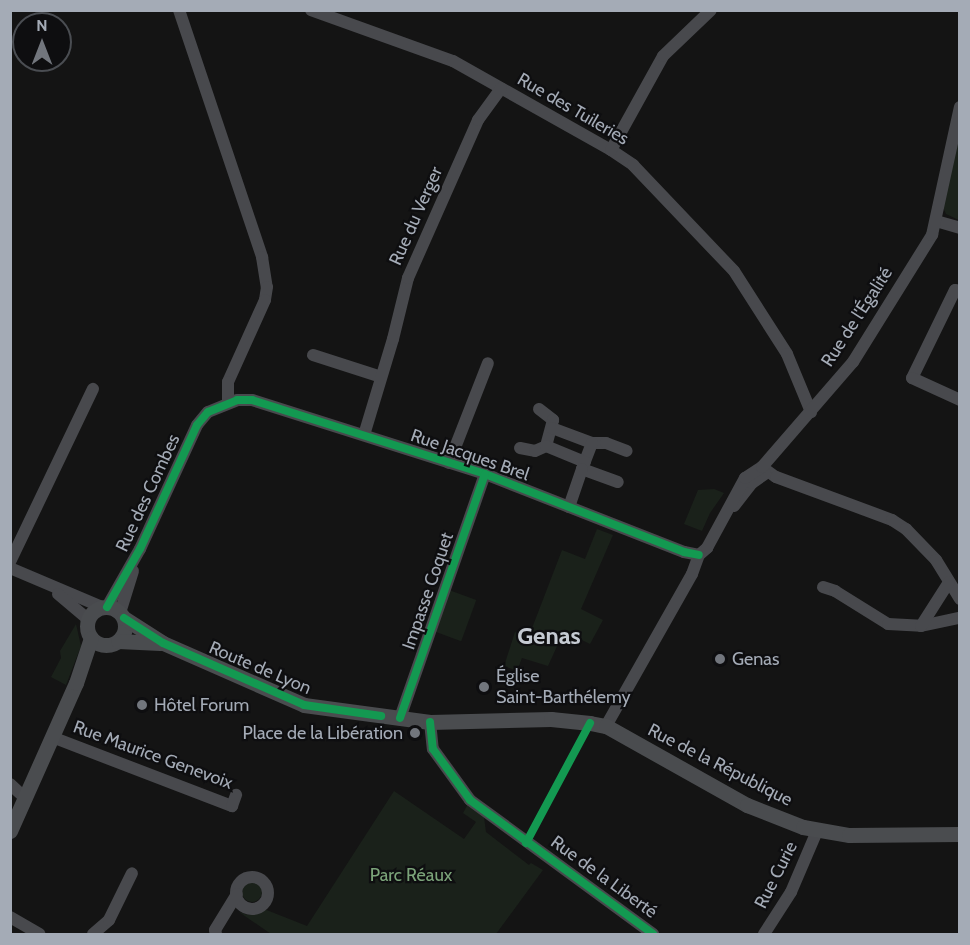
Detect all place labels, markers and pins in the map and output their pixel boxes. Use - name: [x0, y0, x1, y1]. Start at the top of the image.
- place label: Genas: [732, 648, 779, 670]
- marker: Genas: [713, 652, 727, 666]
- place label: Église Saint-Barthélemy: [496, 666, 631, 708]
- marker: Église Saint-Barthélemy: [477, 680, 491, 694]
- place label: Hôtel Forum: [154, 694, 249, 716]
- marker: Hôtel Forum: [135, 698, 149, 712]
- place label: Place de la Libération: [242, 722, 403, 744]
- marker: Place de la Libération: [408, 726, 422, 740]

